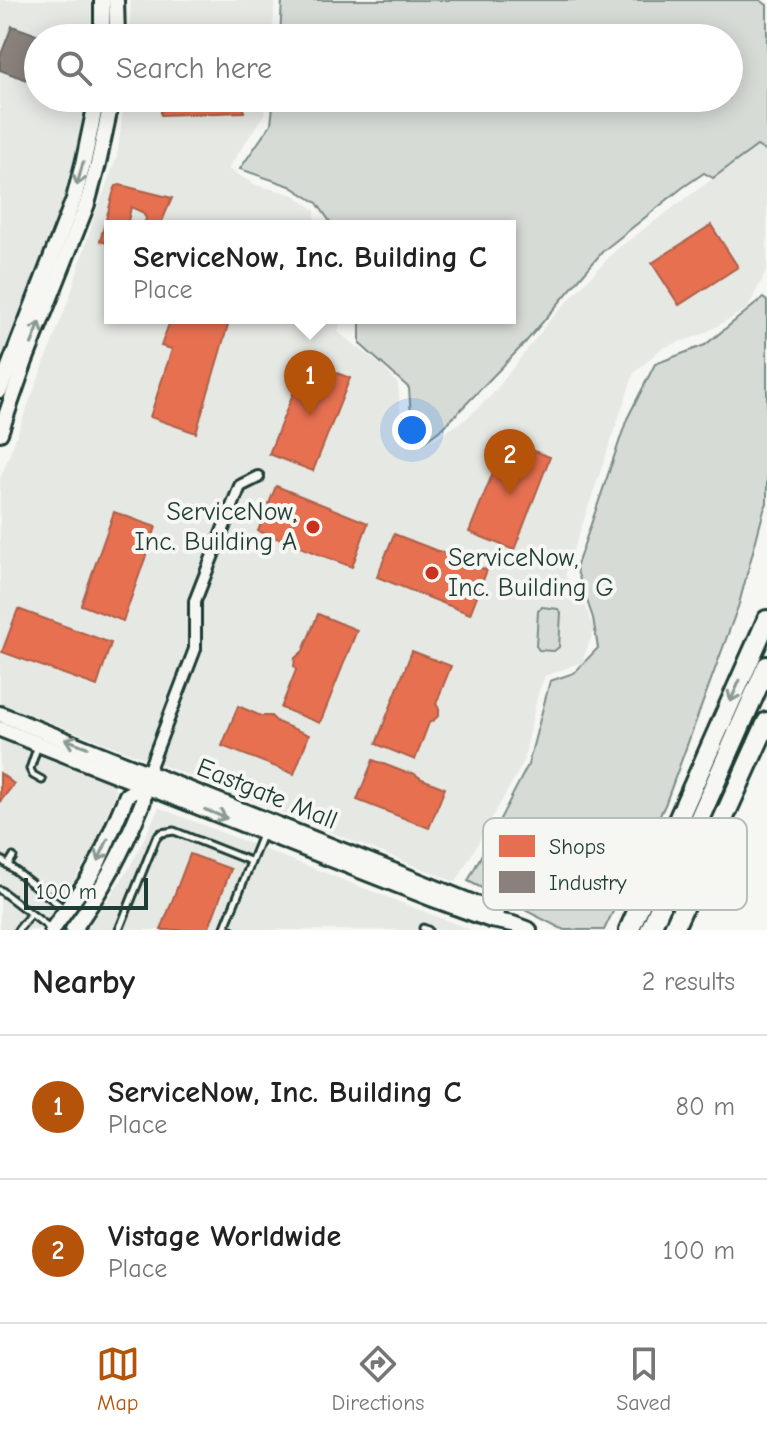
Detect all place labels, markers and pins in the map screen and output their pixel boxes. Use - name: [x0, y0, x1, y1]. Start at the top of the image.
- pin: 1: [284, 350, 336, 416]
- pin: 2: [484, 429, 536, 495]
- place label: ServiceNow, Inc. Building A: [135, 497, 297, 557]
- marker: ServiceNow, Inc. Building A: [304, 518, 322, 536]
- place label: ServiceNow, Inc. Building G: [448, 543, 614, 603]
- marker: ServiceNow, Inc. Building G: [423, 564, 441, 582]

